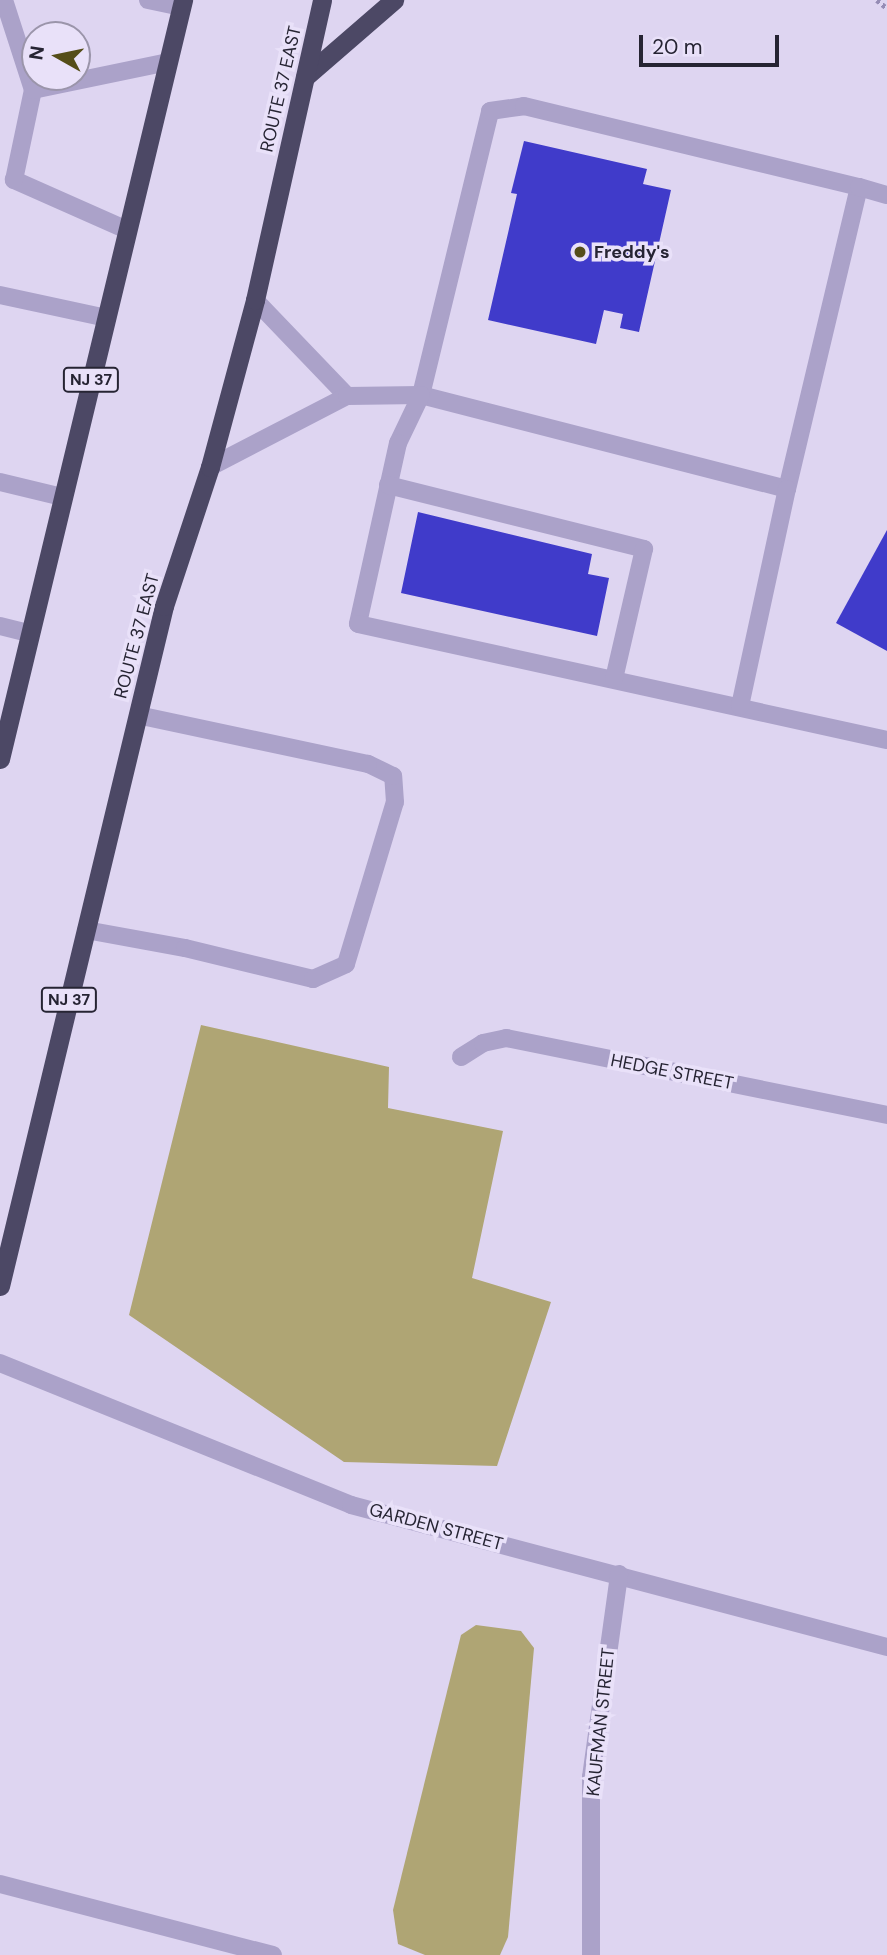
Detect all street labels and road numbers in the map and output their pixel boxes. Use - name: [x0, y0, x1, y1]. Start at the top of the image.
- street label: ROUTE 37 EAST: [256, 24, 306, 154]
- road number: NJ 37: [61, 368, 121, 392]
- street label: ROUTE 37 EAST: [110, 571, 164, 701]
- road number: NJ 37: [39, 988, 99, 1012]
- street label: HEDGE STREET: [609, 1049, 735, 1095]
- street label: GARDEN STREET: [367, 1499, 505, 1555]
- street label: KAUFMAN STREET: [582, 1647, 620, 1797]

